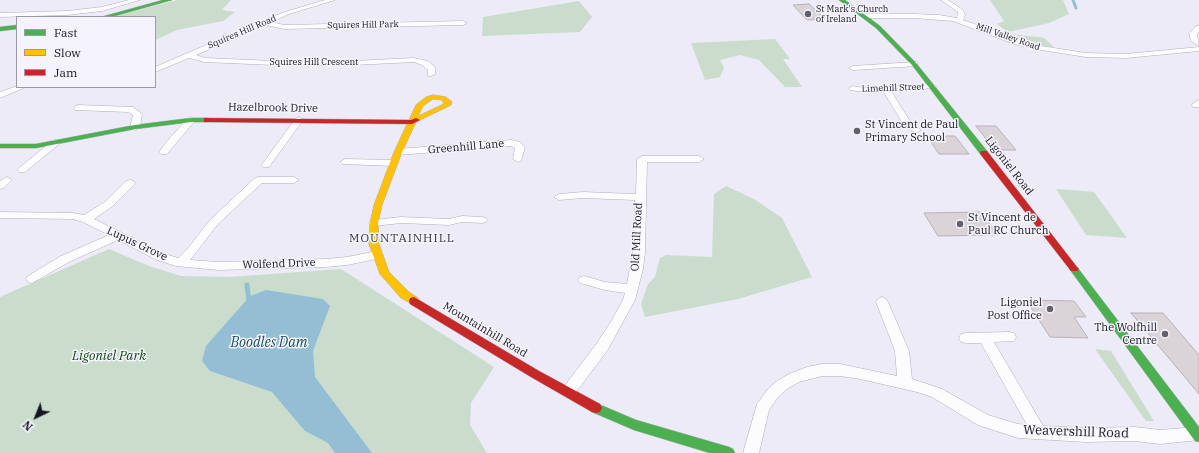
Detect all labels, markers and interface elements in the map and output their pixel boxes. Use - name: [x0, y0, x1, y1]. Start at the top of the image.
- place label: St Mark's Church of Ireland: [816, 4, 888, 25]
- marker: St Mark's Church of Ireland: [803, 9, 813, 19]
- street label: Squires Hill Road: [206, 13, 278, 51]
- legend: [16, 16, 156, 88]
- street label: Squires Hill Park: [327, 19, 399, 31]
- street label: Mill Valley Road: [975, 21, 1041, 53]
- text: Fast: [54, 25, 78, 40]
- text: Slow: [54, 45, 81, 60]
- street label: Squires Hill Crescent: [270, 57, 358, 67]
- text: Jam: [54, 65, 77, 80]
- street label: Limehill Street: [861, 82, 925, 94]
- street label: Hazelbrook Drive: [228, 101, 318, 115]
- place label: St Vincent de Paul Primary School: [865, 118, 958, 144]
- marker: St Vincent de Paul Primary School: [852, 126, 862, 136]
- street label: Ligoniel Road: [982, 134, 1036, 198]
- street label: Greenhill Lane: [427, 137, 505, 157]
- street label: Old Mill Road: [629, 202, 645, 272]
- place label: St Vincent de Paul RC Church: [968, 211, 1049, 237]
- marker: St Vincent de Paul RC Church: [955, 219, 965, 229]
- street label: Lupus Grove: [105, 224, 169, 264]
- district label: MOUNTAINHILL: [349, 232, 455, 246]
- street label: Wolfend Drive: [242, 256, 316, 272]
- place label: Ligoniel Post Office: [987, 296, 1042, 322]
- street label: Mountainhill Road: [441, 300, 529, 360]
- marker: Ligoniel Post Office: [1045, 304, 1055, 314]
- place label: The Wolfhill Centre: [1094, 321, 1157, 347]
- marker: The Wolfhill Centre: [1160, 329, 1170, 339]
- water label: Boodles Dam: [230, 335, 308, 351]
- park label: Ligoniel Park: [72, 348, 146, 364]
- north arrow: [16, 397, 56, 437]
- text: N: [20, 418, 36, 434]
- street label: Weavershill Road: [1023, 422, 1129, 442]

